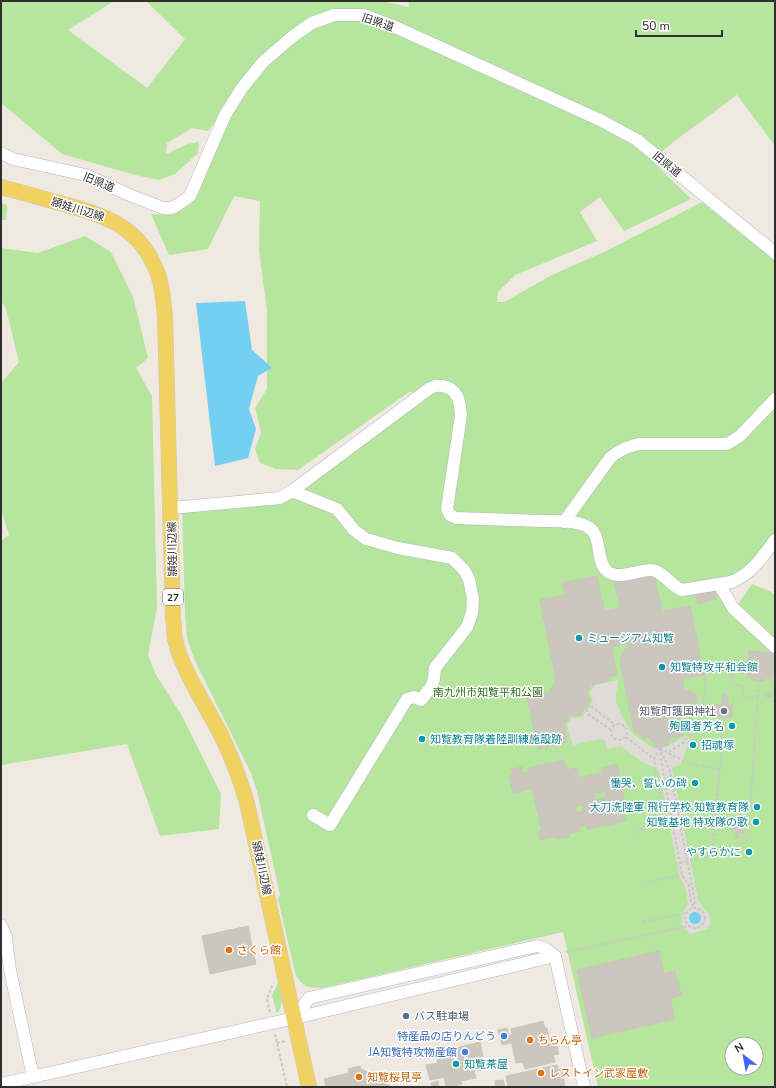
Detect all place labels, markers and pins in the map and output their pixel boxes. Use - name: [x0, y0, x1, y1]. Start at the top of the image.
- place label: ミュージアム知覧: [587, 631, 674, 646]
- marker: ミュージアム知覧: [574, 633, 584, 643]
- place label: 知覧特攻平和会館: [670, 660, 758, 675]
- marker: 知覧特攻平和会館: [657, 662, 667, 672]
- place label: 知覧町護国神社: [639, 704, 716, 719]
- marker: 知覧町護国神社: [719, 706, 729, 716]
- place label: 殉國者芳名: [669, 719, 724, 734]
- marker: 殉國者芳名: [727, 721, 737, 731]
- place label: 知覧教育隊着陸訓練施設跡: [430, 732, 562, 747]
- marker: 知覧教育隊着陸訓練施設跡: [417, 734, 427, 744]
- place label: 招魂塚: [701, 738, 734, 753]
- marker: 招魂塚: [688, 740, 698, 750]
- place label: 慟哭、誓いの碑: [610, 776, 687, 791]
- marker: 慟哭、誓いの碑: [690, 778, 700, 788]
- place label: 大刀洗陸軍 飛行学校 知覧教育隊: [589, 800, 749, 815]
- marker: 大刀洗陸軍 飛行学校 知覧教育隊: [752, 802, 762, 812]
- place label: 知覧基地 特攻隊の歌: [646, 815, 748, 830]
- marker: 知覧基地 特攻隊の歌: [751, 817, 761, 827]
- place label: やすらかに: [686, 845, 741, 860]
- marker: やすらかに: [744, 847, 754, 857]
- place label: さくら館: [237, 943, 281, 958]
- marker: さくら館: [224, 945, 234, 955]
- place label: バス駐車場: [414, 1009, 469, 1024]
- marker: バス駐車場: [401, 1011, 411, 1021]
- place label: 特産品の店りんどう: [397, 1029, 496, 1044]
- marker: 特産品の店りんどう: [499, 1031, 509, 1041]
- place label: ちらん亭: [538, 1033, 582, 1048]
- marker: ちらん亭: [525, 1035, 535, 1045]
- place label: JA知覧特攻物産館: [367, 1045, 457, 1060]
- marker: JA知覧特攻物産館: [460, 1047, 470, 1057]
- place label: 知覧茶屋: [464, 1057, 508, 1072]
- marker: 知覧茶屋: [451, 1059, 461, 1069]
- place label: レストイン武家屋敷: [549, 1066, 648, 1081]
- marker: レストイン武家屋敷: [536, 1068, 546, 1078]
- place label: 知覧桜見亭: [367, 1070, 422, 1085]
- marker: 知覧桜見亭: [354, 1072, 364, 1082]

